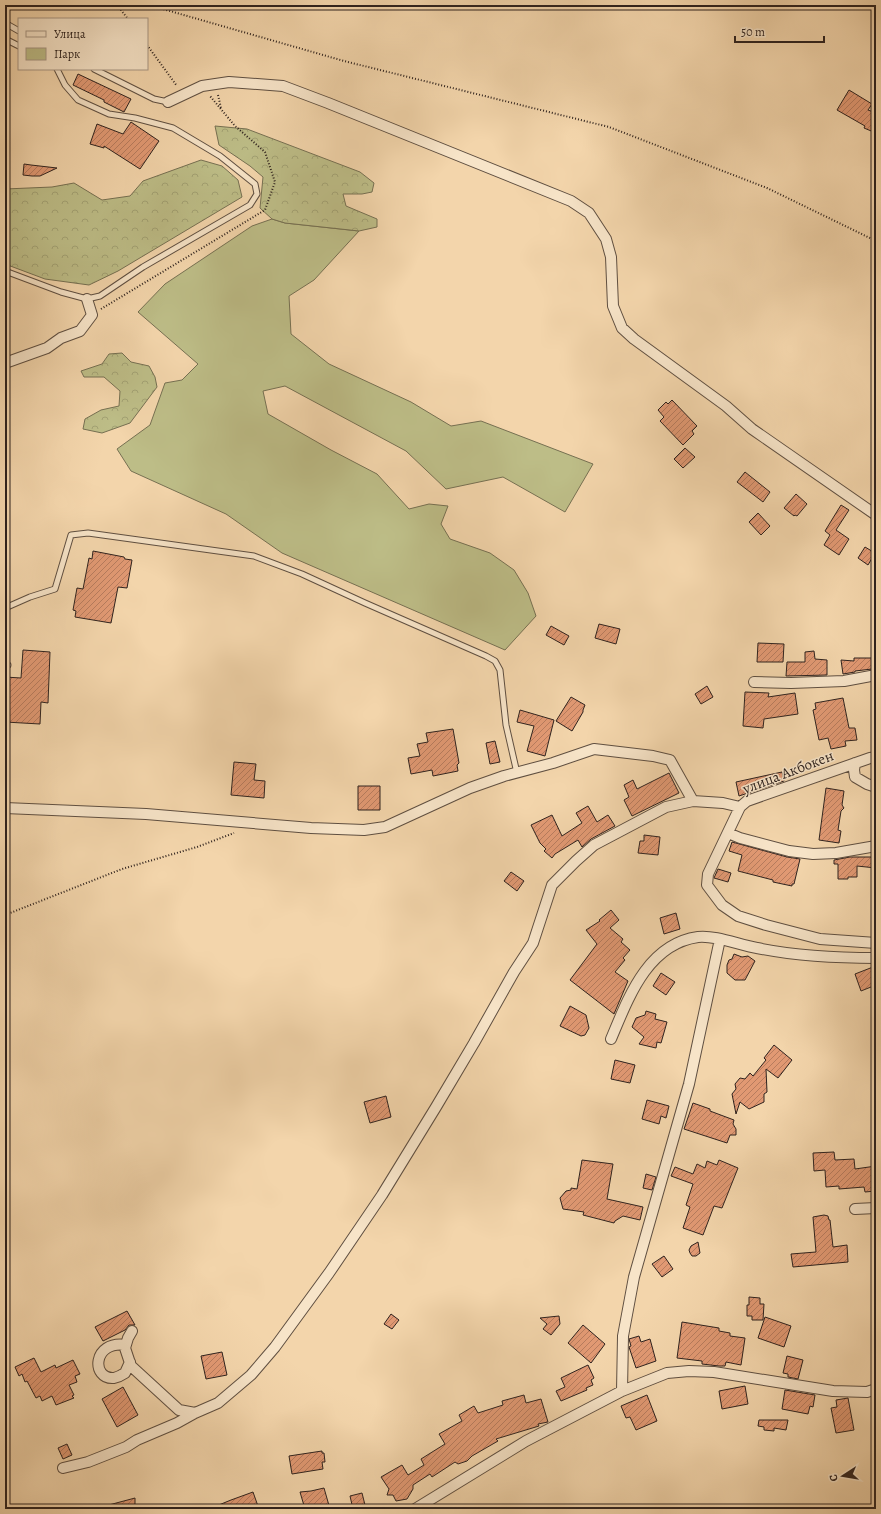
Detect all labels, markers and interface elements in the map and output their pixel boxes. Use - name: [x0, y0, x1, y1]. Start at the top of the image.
- legend: [18, 18, 148, 70]
- scale bar: [735, 18, 824, 44]
- text: 50 m: [741, 24, 765, 40]
- text: Улица: [54, 26, 86, 42]
- text: Парк: [54, 46, 80, 62]
- street label: улица Акбокен: [739, 745, 837, 799]
- north arrow: [823, 1456, 863, 1496]
- text: С: [826, 1473, 842, 1483]

